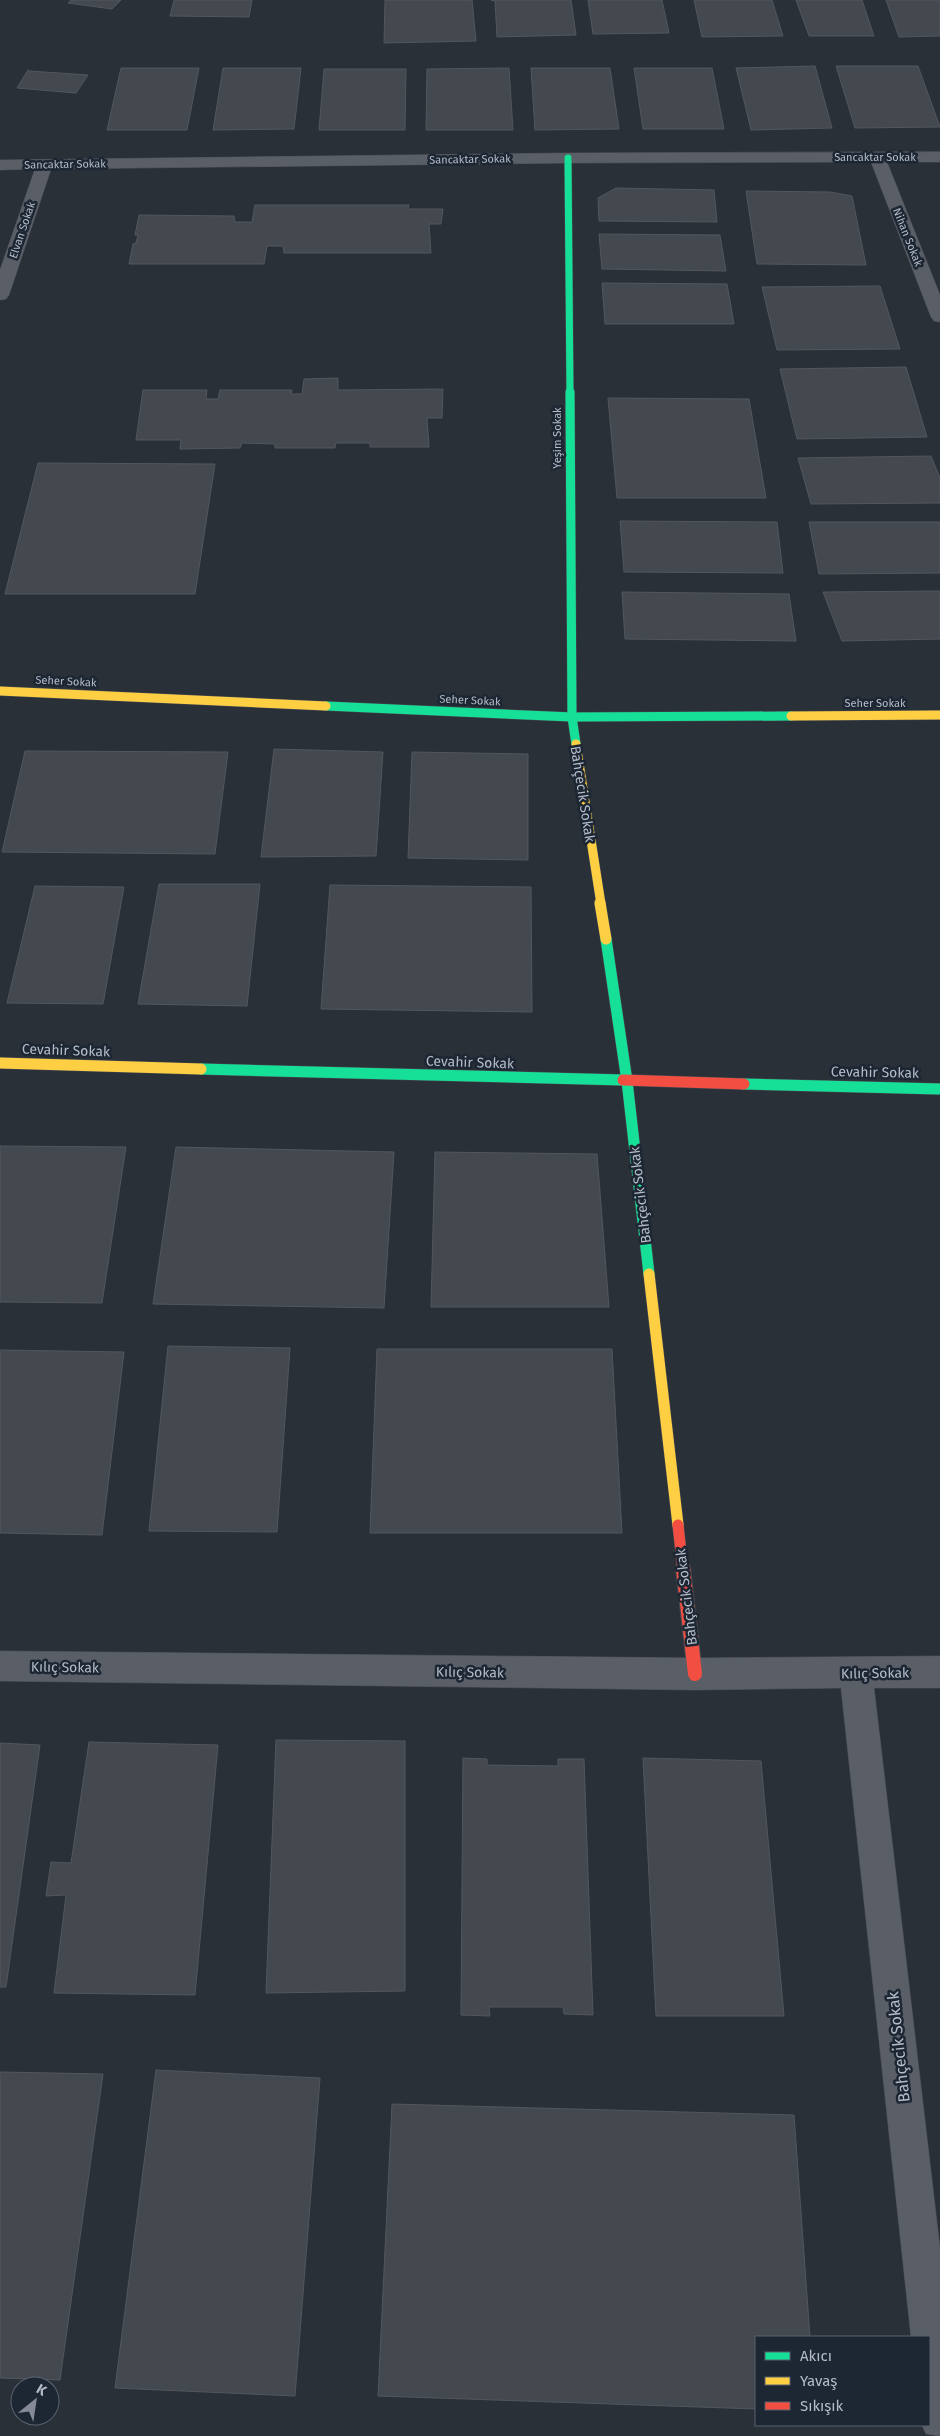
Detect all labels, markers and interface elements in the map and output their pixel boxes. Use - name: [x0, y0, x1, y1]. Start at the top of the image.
- street label: Sancaktar Sokak: [834, 151, 916, 164]
- street label: Sancaktar Sokak: [429, 152, 511, 167]
- street label: Sancaktar Sokak: [24, 157, 106, 172]
- street label: Elvan Sokak: [7, 200, 38, 260]
- street label: Nihan Sokak: [890, 206, 925, 269]
- street label: Yeşim Sokak: [551, 407, 564, 469]
- street label: Seher Sokak: [35, 673, 97, 690]
- street label: Seher Sokak: [439, 692, 501, 709]
- street label: Seher Sokak: [844, 697, 906, 710]
- street label: Bahçecik Sokak: [566, 745, 599, 844]
- street label: Cevahir Sokak: [22, 1040, 111, 1061]
- street label: Cevahir Sokak: [426, 1052, 515, 1073]
- street label: Cevahir Sokak: [831, 1063, 920, 1082]
- street label: Bahçecik Sokak: [626, 1145, 655, 1244]
- street label: Bahçecik Sokak: [672, 1547, 701, 1646]
- street label: Kılıç Sokak: [31, 1658, 100, 1677]
- street label: Kılıç Sokak: [436, 1663, 505, 1682]
- street label: Kılıç Sokak: [841, 1664, 910, 1683]
- street label: Bahçecik Sokak: [883, 1990, 915, 2103]
- legend: [755, 2336, 930, 2426]
- text: Akıcı: [800, 2347, 832, 2365]
- text: Yavaş: [800, 2372, 837, 2390]
- north arrow: [10, 2376, 60, 2426]
- text: K: [33, 2381, 50, 2400]
- text: Sıkışık: [800, 2397, 844, 2415]

